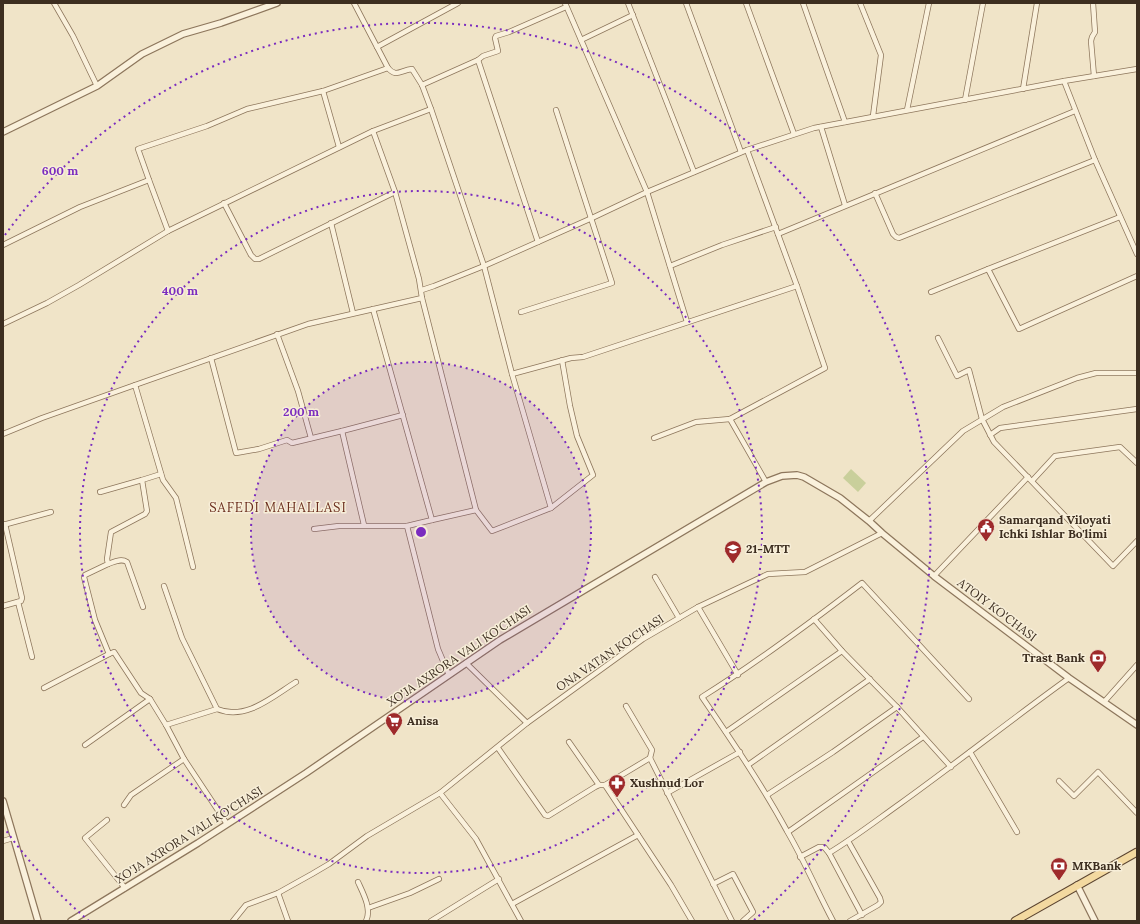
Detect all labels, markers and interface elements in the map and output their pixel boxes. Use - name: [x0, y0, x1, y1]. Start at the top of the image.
- text: 600 m: [42, 163, 78, 178]
- text: 400 m: [162, 283, 198, 298]
- text: 200 m: [283, 404, 319, 419]
- district label: SAFEDI MAHALLASI: [209, 499, 347, 516]
- place label: Samarqand Viloyati Ichki Ishlar Bo'limi: [999, 512, 1111, 541]
- public building icon: Samarqand Viloyati Ichki Ishlar Bo'limi: [976, 517, 996, 542]
- centre of rings: [414, 525, 428, 539]
- school or university icon: 21-MTT: [723, 539, 743, 564]
- place label: 21-MTT: [746, 541, 790, 556]
- street label: ATOIY KO'CHASI: [954, 574, 1040, 644]
- street label: XO'JA AXRORA VALI KO'CHASI: [384, 602, 534, 710]
- street label: ONA VATAN KO'CHASI: [553, 611, 667, 694]
- bank icon: Trast Bank: [1088, 648, 1108, 673]
- place label: Trast Bank: [1022, 650, 1085, 665]
- supermarket icon: Anisa: [384, 711, 404, 736]
- place label: Anisa: [407, 713, 439, 728]
- pharmacy icon: Xushnud Lor: [607, 773, 627, 798]
- place label: Xushnud Lor: [630, 775, 704, 790]
- street label: XO'JA AXRORA VALI KO'CHASI: [112, 783, 265, 886]
- bank icon: MKBank: [1049, 856, 1069, 881]
- place label: MKBank: [1072, 858, 1121, 873]

